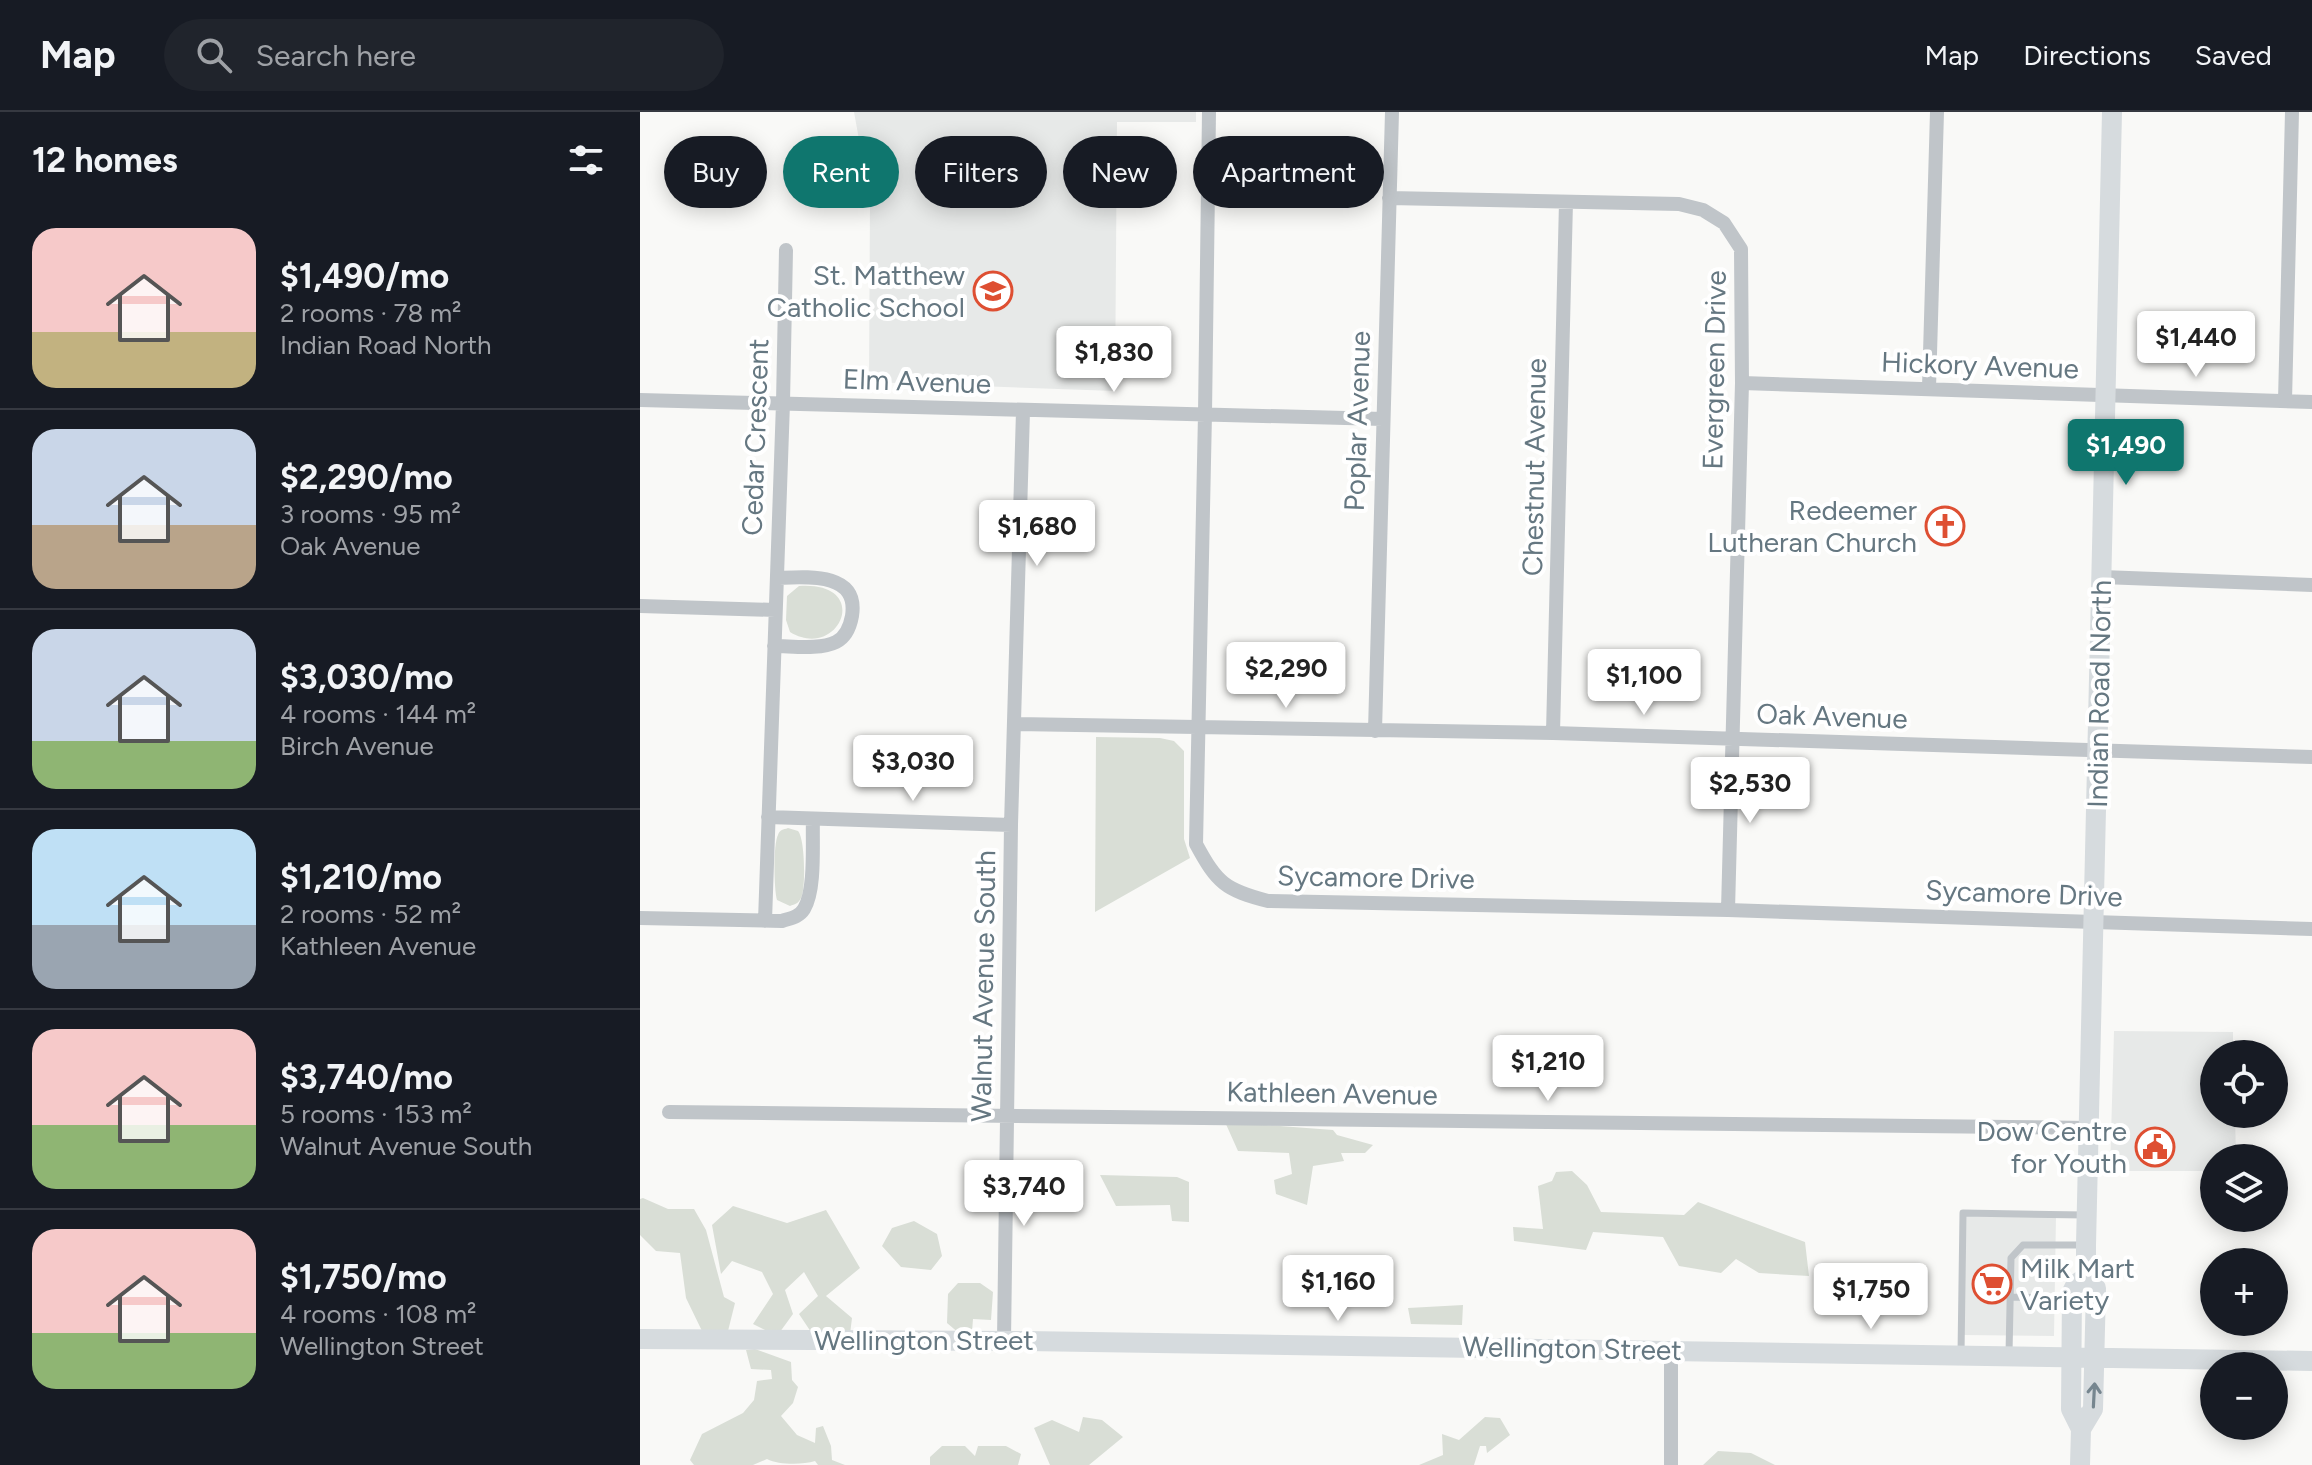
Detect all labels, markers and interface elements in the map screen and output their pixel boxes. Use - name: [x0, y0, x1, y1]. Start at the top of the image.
- search box: [164, 19, 724, 91]
- text: Map: [40, 32, 116, 78]
- icon: search: [192, 33, 236, 77]
- text: Search here: [256, 37, 416, 74]
- text: Map: [1925, 38, 1979, 72]
- text: Directions: [2023, 38, 2151, 72]
- text: Saved: [2195, 38, 2272, 72]
- chip: Buy: [664, 136, 767, 208]
- chip: Rent: [783, 136, 899, 208]
- chip: Filters: [915, 136, 1047, 208]
- chip: New: [1063, 136, 1177, 208]
- chip: Apartment: [1193, 136, 1384, 208]
- icon: filters: [564, 138, 608, 182]
- text: 12 homes: [32, 140, 178, 181]
- text: $1,490/mo: [280, 256, 449, 297]
- place label: St. Matthew Catholic School: [767, 258, 965, 324]
- icon: home: [96, 260, 192, 356]
- school or university icon: St. Matthew Catholic School: [972, 270, 1014, 312]
- street label: Evergreen Drive: [1695, 270, 1733, 470]
- text: 2 rooms · 78 m²: [280, 297, 461, 329]
- pin: $1,440: [2131, 311, 2261, 379]
- text: $1,440: [2155, 321, 2237, 353]
- pin: $1,830: [1049, 326, 1179, 394]
- text: Indian Road North: [280, 329, 492, 361]
- street label: Poplar Avenue: [1337, 330, 1377, 512]
- text: $1,830: [1074, 336, 1154, 368]
- street label: Cedar Crescent: [735, 338, 775, 536]
- street label: Hickory Avenue: [1880, 345, 2080, 385]
- street label: Chestnut Avenue: [1515, 358, 1553, 576]
- street label: Elm Avenue: [842, 361, 992, 401]
- pin: $1,490: [2061, 419, 2191, 487]
- text: $1,490: [2086, 429, 2166, 461]
- text: $2,290/mo: [280, 457, 453, 498]
- icon: home: [96, 461, 192, 557]
- place label: Redeemer Lutheran Church: [1707, 493, 1918, 559]
- text: 3 rooms · 95 m²: [280, 498, 461, 530]
- pin: $1,680: [972, 500, 1102, 568]
- church icon: Redeemer Lutheran Church: [1924, 505, 1966, 547]
- text: $1,680: [997, 510, 1077, 542]
- text: Oak Avenue: [280, 530, 420, 562]
- street label: Indian Road North: [2080, 580, 2118, 808]
- pin: $2,290: [1221, 642, 1351, 710]
- pin: $1,100: [1579, 649, 1709, 717]
- text: $2,290: [1244, 652, 1328, 684]
- text: $3,030/mo: [280, 657, 454, 698]
- text: $1,100: [1606, 659, 1682, 691]
- icon: home: [96, 661, 192, 757]
- street label: Oak Avenue: [1756, 696, 1908, 736]
- text: 4 rooms · 144 m²: [280, 698, 476, 730]
- text: Birch Avenue: [280, 730, 434, 762]
- pin: $3,030: [848, 735, 978, 803]
- text: $3,030: [871, 745, 955, 777]
- pin: $2,530: [1685, 757, 1815, 825]
- text: $2,530: [1709, 767, 1791, 799]
- street label: Walnut Avenue South: [964, 850, 1002, 1122]
- text: $1,210/mo: [280, 857, 442, 898]
- street label: Sycamore Drive: [1277, 858, 1475, 896]
- icon: home: [96, 861, 192, 957]
- street label: Sycamore Drive: [1925, 873, 2123, 913]
- text: 2 rooms · 52 m²: [280, 898, 461, 930]
- text: Kathleen Avenue: [280, 930, 476, 962]
- pin: $1,210: [1483, 1035, 1613, 1103]
- map controls: [2200, 1040, 2288, 1440]
- button: locate: [2200, 1040, 2288, 1128]
- text: $1,210: [1511, 1045, 1585, 1077]
- text: $3,740/mo: [280, 1057, 453, 1098]
- icon: home: [96, 1061, 192, 1157]
- street label: Kathleen Avenue: [1226, 1074, 1438, 1112]
- text: 5 rooms · 153 m²: [280, 1098, 472, 1130]
- place label: Dow Centre for Youth: [1977, 1114, 2127, 1180]
- public building icon: Dow Centre for Youth: [2134, 1126, 2176, 1168]
- text: Walnut Avenue South: [280, 1130, 532, 1162]
- button: layers: [2200, 1144, 2288, 1232]
- pin: $3,740: [959, 1160, 1089, 1228]
- text: $3,740: [982, 1170, 1066, 1202]
- button: +: [2200, 1248, 2288, 1336]
- place label: Milk Mart Variety: [2020, 1251, 2135, 1317]
- pin: $1,160: [1273, 1255, 1403, 1323]
- text: $1,750/mo: [280, 1257, 447, 1298]
- icon: home: [96, 1261, 192, 1357]
- pin: $1,750: [1806, 1263, 1936, 1331]
- supermarket icon: Milk Mart Variety: [1971, 1263, 2013, 1305]
- text: $1,160: [1301, 1265, 1375, 1297]
- text: $1,750: [1832, 1273, 1910, 1305]
- text: 4 rooms · 108 m²: [280, 1298, 477, 1330]
- street label: Wellington Street: [814, 1323, 1034, 1357]
- street label: Wellington Street: [1462, 1329, 1682, 1367]
- text: Wellington Street: [280, 1330, 484, 1362]
- button: −: [2200, 1352, 2288, 1440]
- one-way arrow: [2087, 1382, 2102, 1408]

